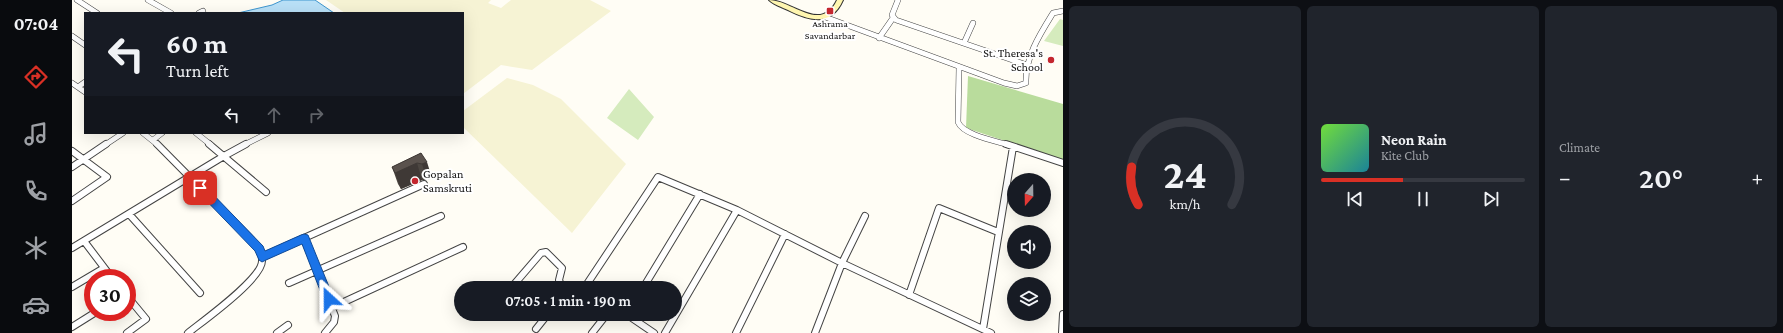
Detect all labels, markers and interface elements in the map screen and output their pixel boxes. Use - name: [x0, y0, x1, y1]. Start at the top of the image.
- marker: Ashrama Savandarbar: [825, 6, 835, 16]
- text: 07:04: [14, 14, 58, 34]
- place label: Ashrama Savandarbar: [805, 18, 856, 41]
- icon: left: [100, 28, 152, 80]
- text: 60 m: [166, 28, 227, 59]
- place label: St. Theresa's School: [983, 46, 1043, 74]
- marker: St. Theresa's School: [1046, 55, 1056, 65]
- text: Turn left: [166, 61, 229, 81]
- icon: directions: [22, 63, 50, 91]
- icon: left: [221, 104, 243, 126]
- icon: ahead: [263, 104, 285, 126]
- icon: right: [305, 104, 327, 126]
- icon: music: [22, 120, 50, 148]
- text: Neon Rain: [1381, 132, 1447, 148]
- text: Climate: [1559, 140, 1600, 155]
- text: Kite Club: [1381, 148, 1429, 163]
- text: 24: [1163, 150, 1207, 196]
- text: 20°: [1639, 161, 1683, 194]
- text: −: [1559, 165, 1571, 190]
- text: +: [1751, 165, 1763, 190]
- place label: Gopalan Samskruti: [423, 167, 472, 195]
- pin: [183, 171, 217, 205]
- north arrow: [1007, 173, 1051, 217]
- map controls: [1007, 173, 1051, 321]
- marker: Gopalan Samskruti: [410, 176, 420, 186]
- icon: phone: [22, 177, 50, 205]
- icon: arrive: [189, 177, 211, 199]
- icon: previous: [1344, 188, 1366, 210]
- icon: pause: [1412, 188, 1434, 210]
- icon: next: [1480, 188, 1502, 210]
- text: km/h: [1170, 195, 1201, 211]
- button: sound: [1007, 225, 1051, 269]
- icon: climate: [22, 234, 50, 262]
- speed limit sign: 30: [84, 269, 136, 321]
- button: layers: [1007, 277, 1051, 321]
- position arrow: [308, 278, 350, 320]
- icon: car: [22, 291, 50, 319]
- text: 07:05 · 1 min · 190 m: [505, 293, 631, 309]

